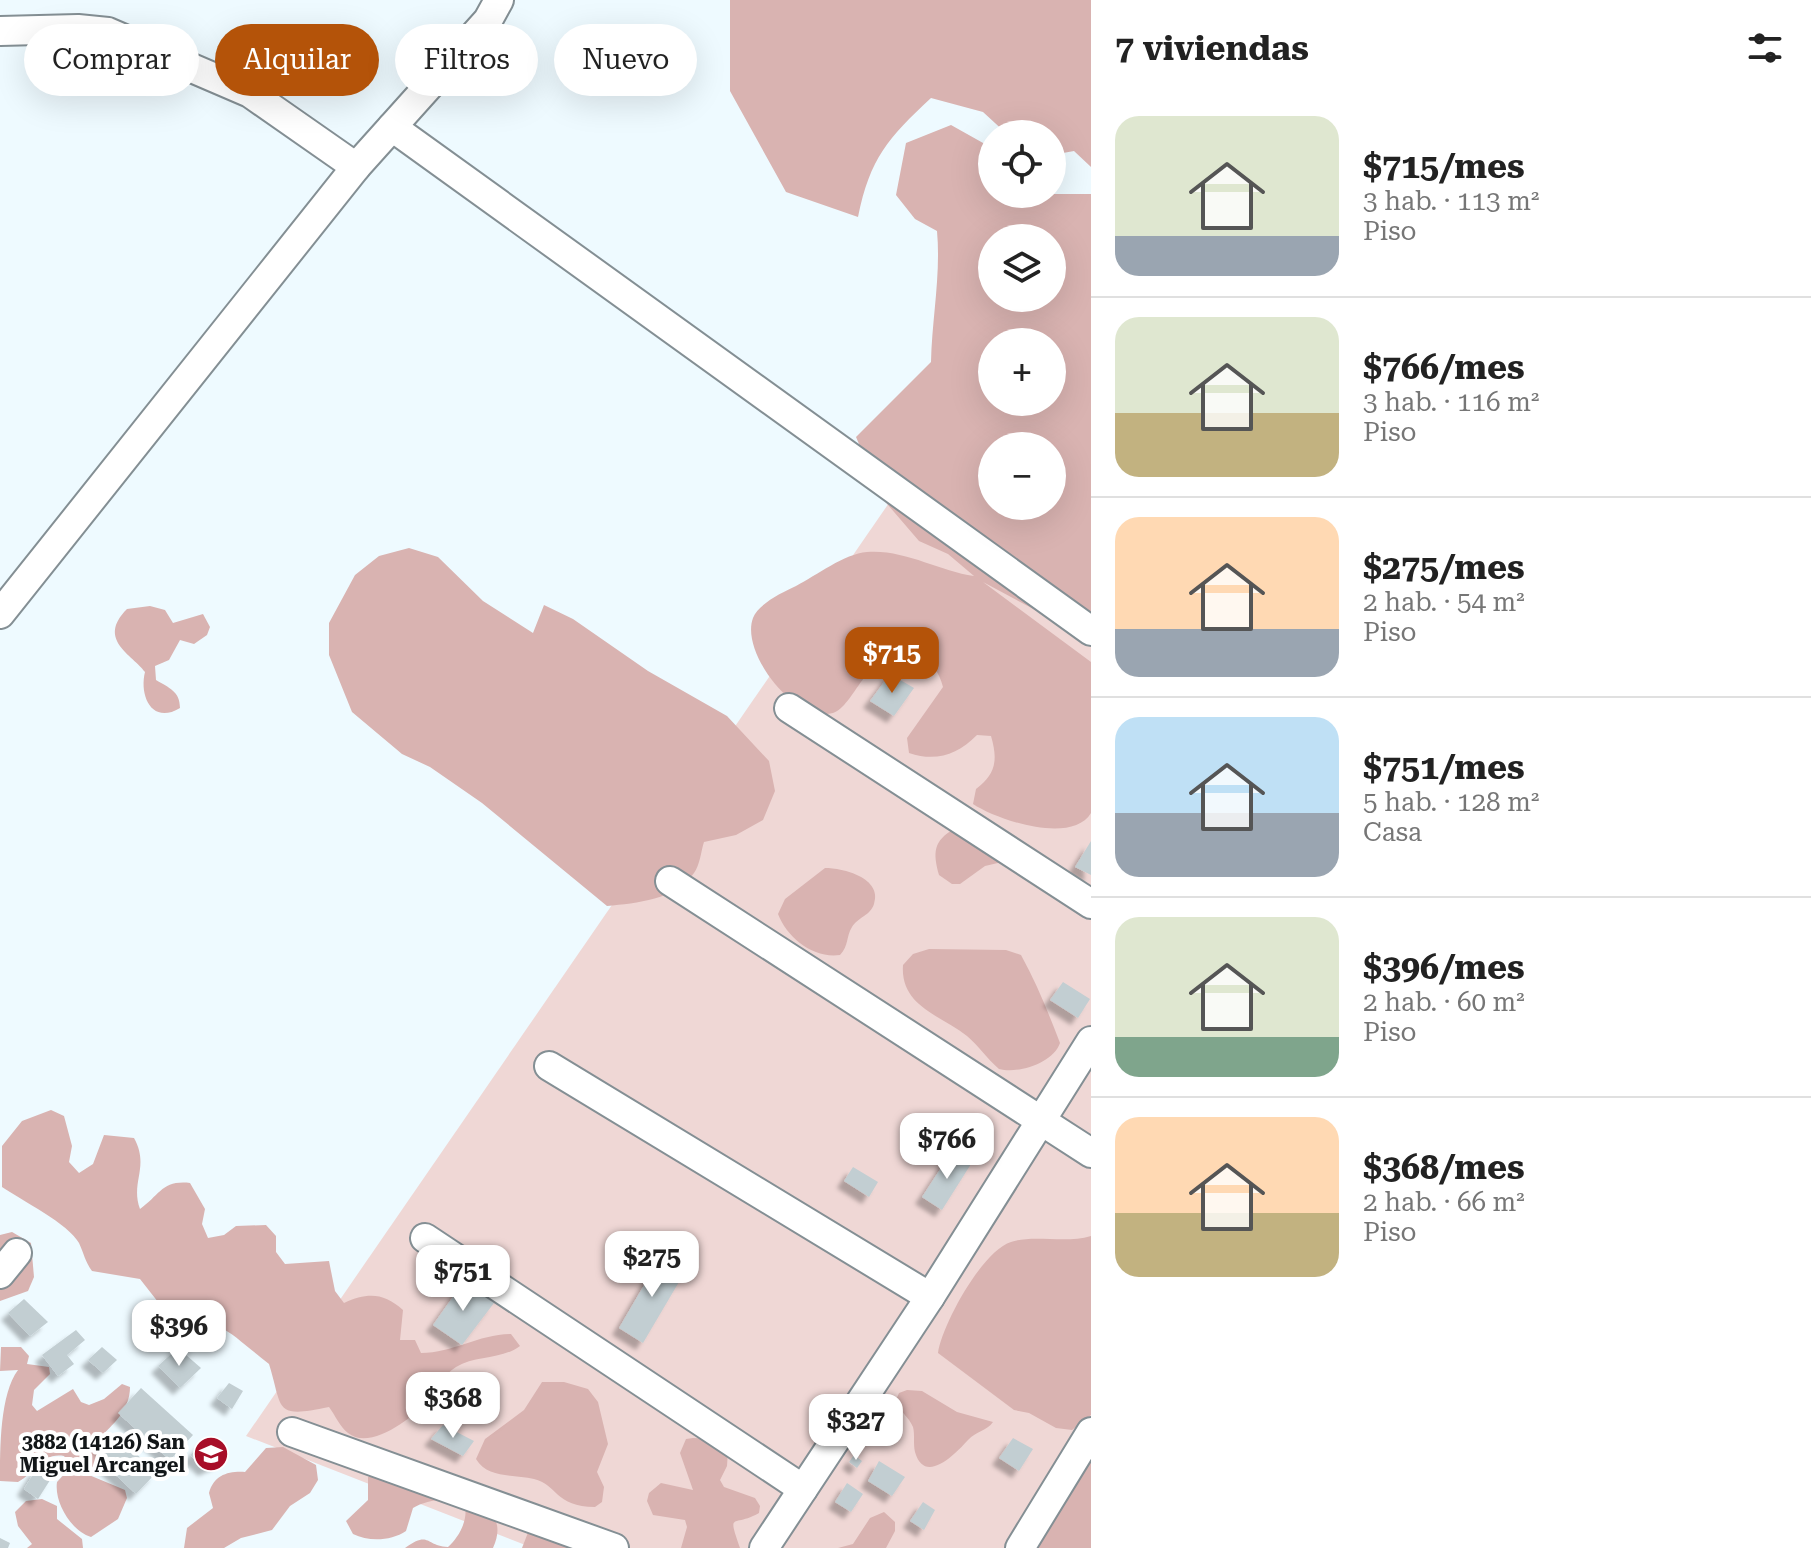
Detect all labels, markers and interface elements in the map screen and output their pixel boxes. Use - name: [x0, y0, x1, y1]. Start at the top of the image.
- chip: Comprar: [24, 24, 199, 96]
- chip: Alquilar: [215, 24, 379, 96]
- chip: Filtros: [395, 24, 538, 96]
- chip: Nuevo: [554, 24, 697, 96]
- icon: filters: [1743, 26, 1787, 70]
- text: 7 viviendas: [1115, 28, 1309, 68]
- map controls: [978, 120, 1066, 520]
- button: locate: [978, 120, 1066, 208]
- text: $715/mes: [1363, 146, 1524, 186]
- icon: home: [1179, 148, 1275, 244]
- text: 3 hab. · 113 m²: [1363, 186, 1539, 216]
- text: Piso: [1363, 216, 1416, 246]
- button: layers: [978, 224, 1066, 312]
- button: +: [978, 328, 1066, 416]
- text: $766/mes: [1363, 347, 1524, 387]
- icon: home: [1179, 349, 1275, 445]
- text: 3 hab. · 116 m²: [1363, 387, 1539, 417]
- text: Piso: [1363, 417, 1416, 447]
- button: −: [978, 432, 1066, 520]
- text: $275/mes: [1363, 547, 1524, 587]
- icon: home: [1179, 549, 1275, 645]
- text: 2 hab. · 54 m²: [1363, 587, 1525, 617]
- text: Piso: [1363, 617, 1416, 647]
- pin: $715: [845, 627, 939, 695]
- text: $715: [863, 638, 921, 668]
- text: $751/mes: [1363, 747, 1524, 787]
- icon: home: [1179, 749, 1275, 845]
- text: 5 hab. · 128 m²: [1363, 787, 1539, 817]
- text: Casa: [1363, 817, 1422, 847]
- text: $396/mes: [1363, 947, 1524, 987]
- icon: home: [1179, 949, 1275, 1045]
- text: 2 hab. · 60 m²: [1363, 987, 1525, 1017]
- text: Piso: [1363, 1017, 1416, 1047]
- pin: $766: [900, 1113, 994, 1181]
- text: $766: [918, 1124, 976, 1154]
- text: $368/mes: [1363, 1147, 1524, 1187]
- icon: home: [1179, 1149, 1275, 1245]
- text: 2 hab. · 66 m²: [1363, 1187, 1525, 1217]
- text: Piso: [1363, 1217, 1416, 1247]
- pin: $275: [605, 1231, 699, 1299]
- text: $275: [623, 1242, 681, 1272]
- pin: $751: [416, 1245, 510, 1313]
- text: $751: [434, 1256, 492, 1286]
- pin: $396: [132, 1300, 226, 1368]
- text: $396: [150, 1311, 208, 1341]
- pin: $368: [406, 1372, 500, 1440]
- text: $368: [424, 1383, 482, 1413]
- pin: $327: [809, 1394, 903, 1462]
- text: $327: [827, 1405, 885, 1435]
- place label: 3882 (14126) San Miguel Arcangel: [20, 1430, 186, 1477]
- school or university icon: 3882 (14126) San Miguel Arcangel: [192, 1435, 230, 1473]

